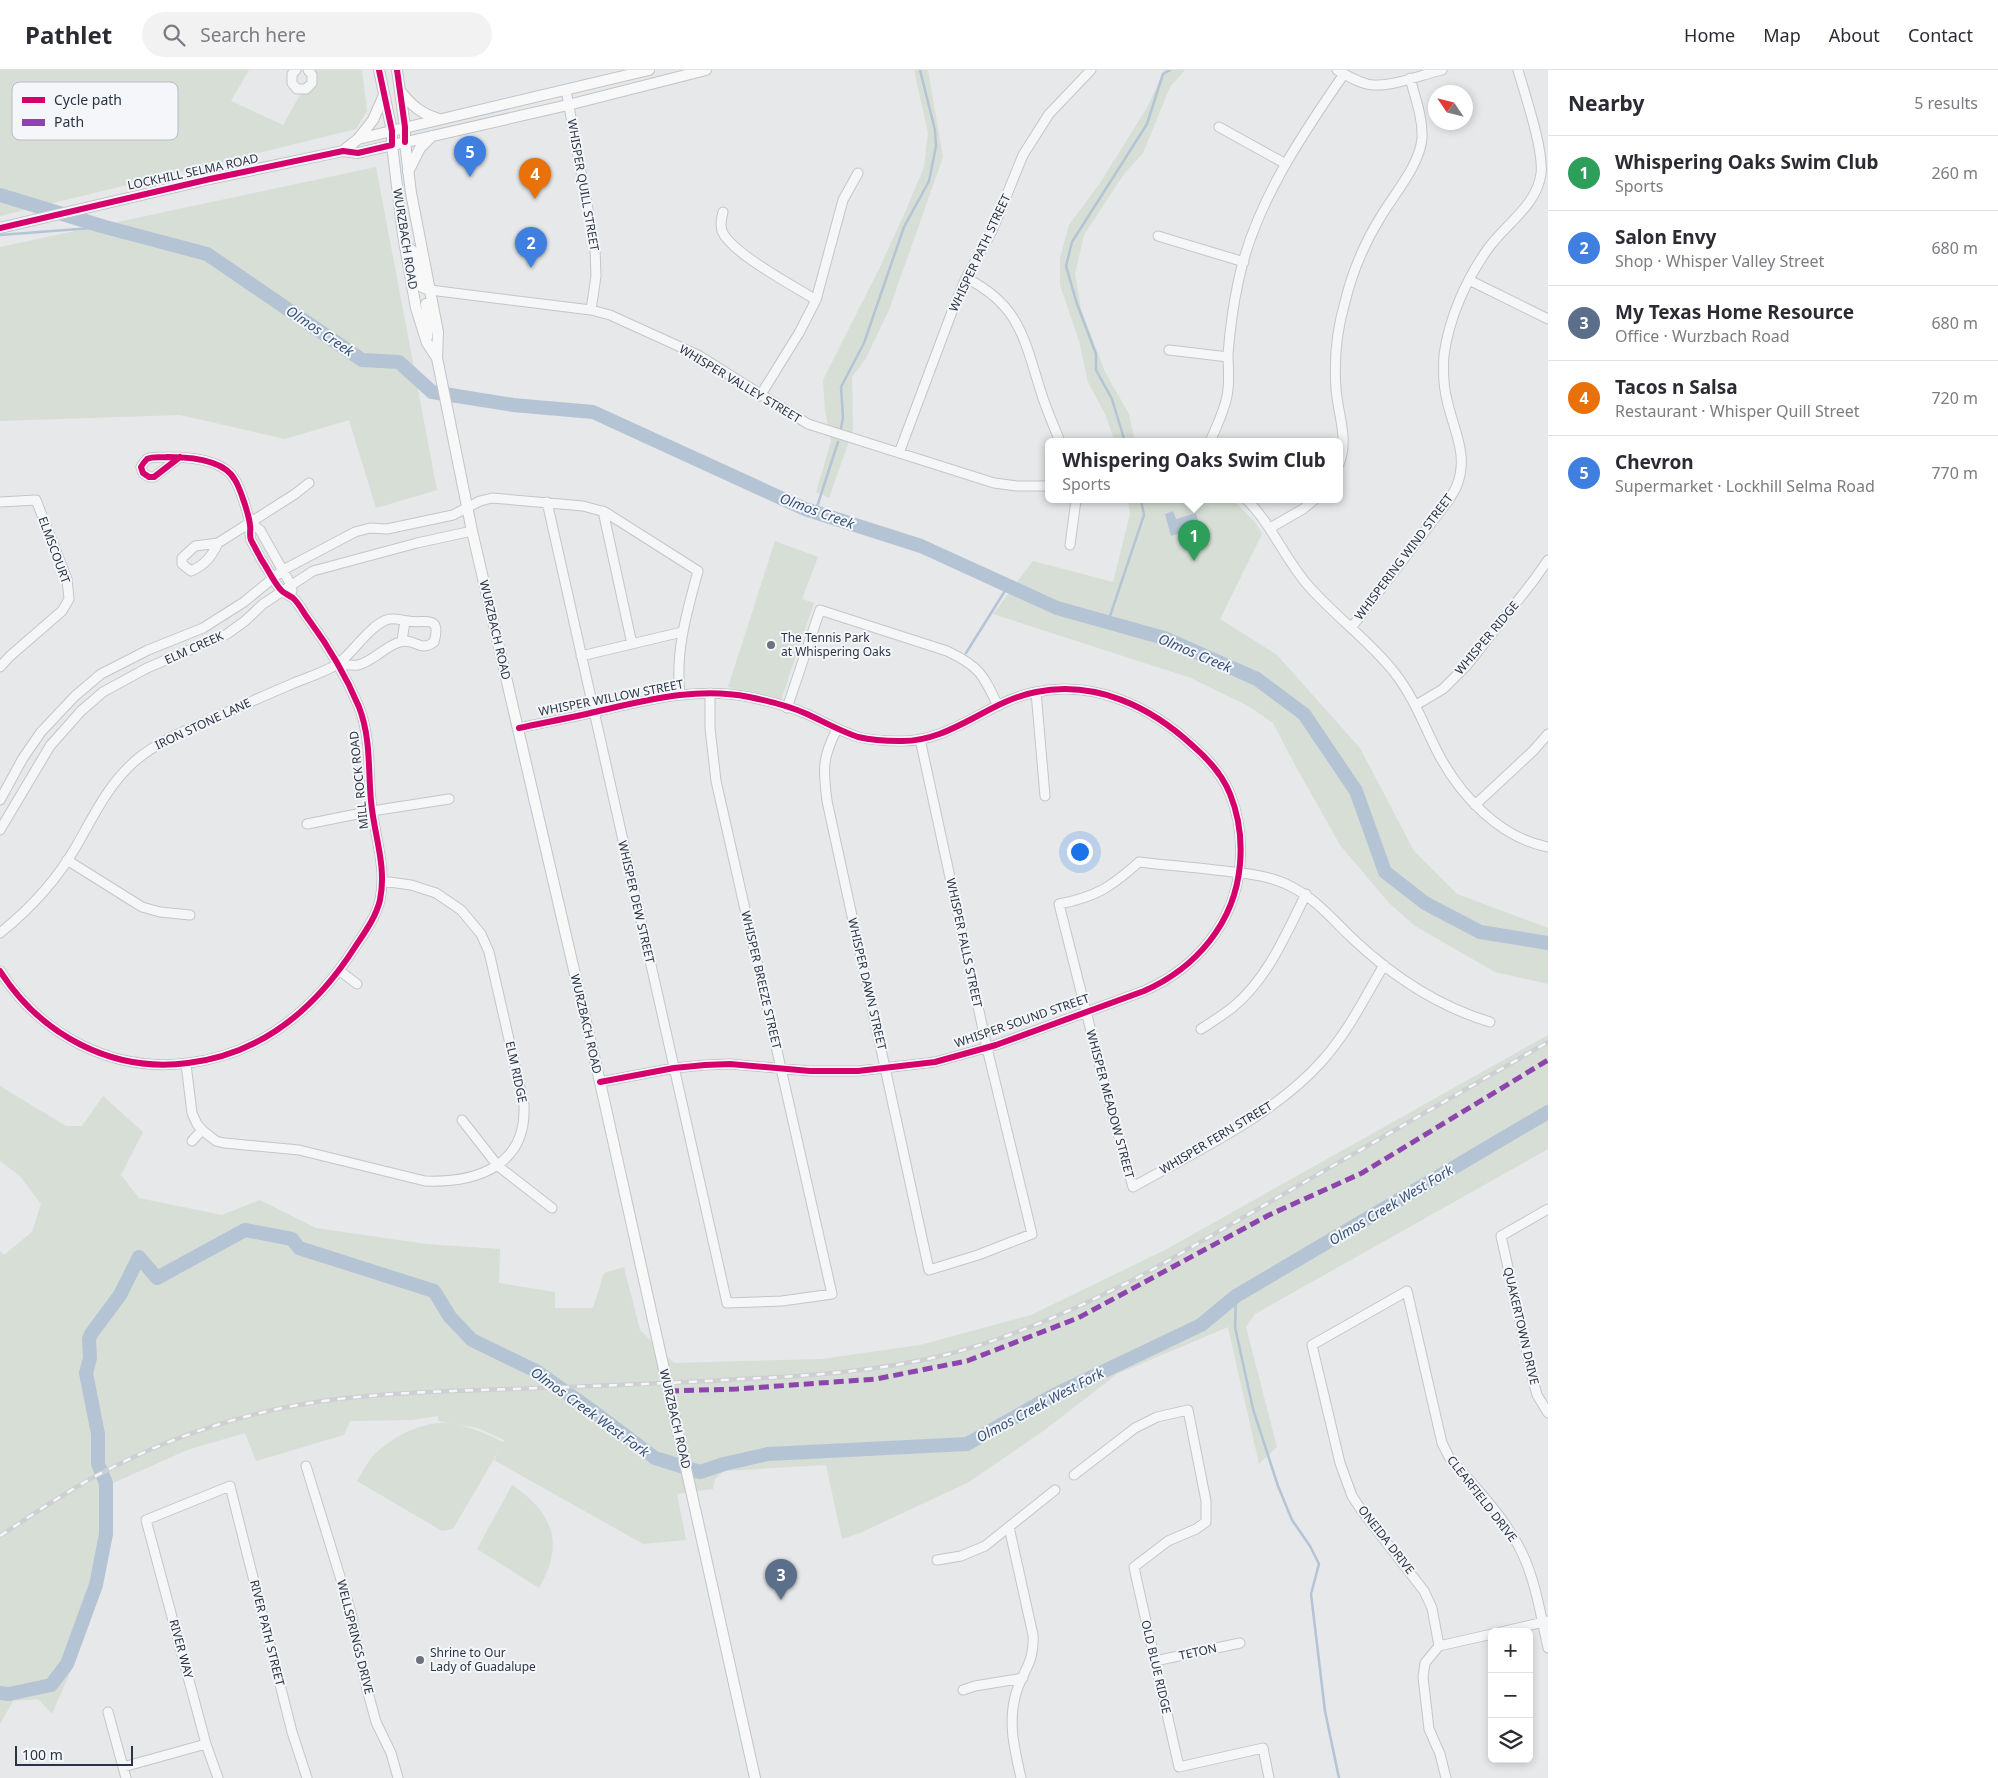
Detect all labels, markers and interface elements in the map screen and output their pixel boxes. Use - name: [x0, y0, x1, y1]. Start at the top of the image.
- search box: [142, 12, 492, 57]
- text: Pathlet: [25, 18, 112, 51]
- icon: search: [160, 21, 188, 49]
- text: Search here: [200, 22, 306, 48]
- text: Home: [1684, 23, 1735, 47]
- text: Map: [1763, 23, 1801, 47]
- text: About: [1829, 23, 1880, 47]
- text: Contact: [1908, 23, 1973, 47]
- legend: [12, 82, 178, 140]
- north arrow: [1428, 85, 1473, 130]
- text: Nearby: [1568, 89, 1644, 117]
- text: Cycle path: [54, 90, 122, 109]
- text: 5 results: [1914, 92, 1978, 114]
- text: Path: [54, 112, 84, 131]
- street label: WHISPER QUILL STREET: [563, 118, 604, 253]
- pin: 5: [454, 136, 486, 177]
- street label: LOCKHILL SELMA ROAD: [126, 149, 260, 194]
- text: Whispering Oaks Swim Club: [1615, 149, 1879, 175]
- pin: 4: [519, 158, 551, 199]
- text: 1: [1579, 162, 1589, 184]
- text: 260 m: [1931, 162, 1978, 184]
- text: Sports: [1615, 175, 1663, 197]
- street label: WURZBACH ROAD: [389, 187, 422, 291]
- street label: WHISPER PATH STREET: [945, 191, 1014, 314]
- text: Salon Envy: [1615, 224, 1716, 250]
- pin: 2: [515, 227, 547, 268]
- text: 2: [1579, 237, 1589, 259]
- text: 680 m: [1931, 237, 1978, 259]
- text: Shop · Whisper Valley Street: [1615, 250, 1824, 272]
- text: My Texas Home Resource: [1615, 299, 1854, 325]
- water label: Olmos Creek: [283, 301, 359, 361]
- text: 3: [1579, 312, 1589, 334]
- text: 680 m: [1931, 312, 1978, 334]
- text: Office · Wurzbach Road: [1615, 325, 1790, 347]
- street label: WHISPER VALLEY STREET: [676, 340, 805, 427]
- text: Tacos n Salsa: [1615, 374, 1738, 400]
- text: 4: [1579, 387, 1589, 409]
- text: 720 m: [1931, 387, 1978, 409]
- text: Restaurant · Whisper Quill Street: [1615, 400, 1860, 422]
- popup: [1045, 438, 1343, 503]
- text: Whispering Oaks Swim Club: [1062, 447, 1326, 473]
- text: Chevron: [1615, 449, 1694, 475]
- text: 5: [1579, 462, 1589, 484]
- text: 770 m: [1931, 462, 1978, 484]
- text: Sports: [1062, 473, 1111, 495]
- text: Supermarket · Lockhill Selma Road: [1615, 475, 1875, 497]
- water label: Olmos Creek: [777, 488, 858, 533]
- street label: WHISPERING WIND STREET: [1350, 490, 1457, 623]
- street label: ELMSCOURT: [35, 514, 75, 586]
- pin: 1: [1178, 520, 1210, 561]
- street label: WURZBACH ROAD: [476, 578, 515, 682]
- street label: WHISPER RIDGE: [1451, 597, 1522, 678]
- street label: ELM CREEK: [162, 627, 226, 668]
- place label: The Tennis Park at Whispering Oaks: [781, 629, 891, 660]
- water label: Olmos Creek: [1156, 629, 1236, 677]
- marker: The Tennis Park at Whispering Oaks: [765, 639, 777, 651]
- street label: WHISPER WILLOW STREET: [537, 675, 685, 720]
- street label: IRON STONE LANE: [152, 694, 254, 753]
- street label: MILL ROCK ROAD: [345, 730, 372, 830]
- street label: WHISPER DEW STREET: [614, 839, 659, 965]
- your location: [1067, 839, 1093, 865]
- street label: WHISPER FALLS STREET: [942, 877, 987, 1009]
- street label: WHISPER BREEZE STREET: [737, 909, 786, 1051]
- street label: WHISPER DAWN STREET: [844, 916, 891, 1052]
- street label: WURZBACH ROAD: [567, 972, 606, 1076]
- street label: WHISPER SOUND STREET: [952, 989, 1092, 1052]
- street label: WHISPER MEADOW STREET: [1082, 1028, 1139, 1181]
- street label: ELM RIDGE: [502, 1039, 531, 1104]
- street label: WHISPER FERN STREET: [1156, 1097, 1275, 1178]
- water label: Olmos Creek West Fork: [1325, 1159, 1457, 1249]
- street label: QUAKERTOWN DRIVE: [1500, 1265, 1543, 1387]
- water label: Olmos Creek West Fork: [527, 1362, 654, 1462]
- water label: Olmos Creek West Fork: [973, 1362, 1108, 1446]
- street label: WURZBACH ROAD: [656, 1367, 695, 1471]
- street label: CLEARFIELD DRIVE: [1443, 1452, 1521, 1545]
- street label: ONEIDA DRIVE: [1354, 1502, 1419, 1578]
- pin: 3: [765, 1559, 797, 1600]
- street label: RIVER PATH STREET: [246, 1578, 289, 1688]
- street label: WELLSPRINGS DRIVE: [333, 1578, 378, 1696]
- street label: RIVER WAY: [165, 1617, 198, 1680]
- street label: OLD BLUE RIDGE: [1137, 1618, 1176, 1715]
- map controls: [1488, 1628, 1533, 1763]
- button: +: [1488, 1628, 1533, 1673]
- street label: TETON: [1177, 1639, 1218, 1664]
- place label: Shrine to Our Lady of Guadalupe: [430, 1644, 536, 1675]
- marker: Shrine to Our Lady of Guadalupe: [414, 1654, 426, 1666]
- button: −: [1488, 1673, 1533, 1718]
- button: layers: [1488, 1718, 1533, 1763]
- scale bar: [15, 1743, 132, 1766]
- text: 100 m: [22, 1745, 63, 1764]

